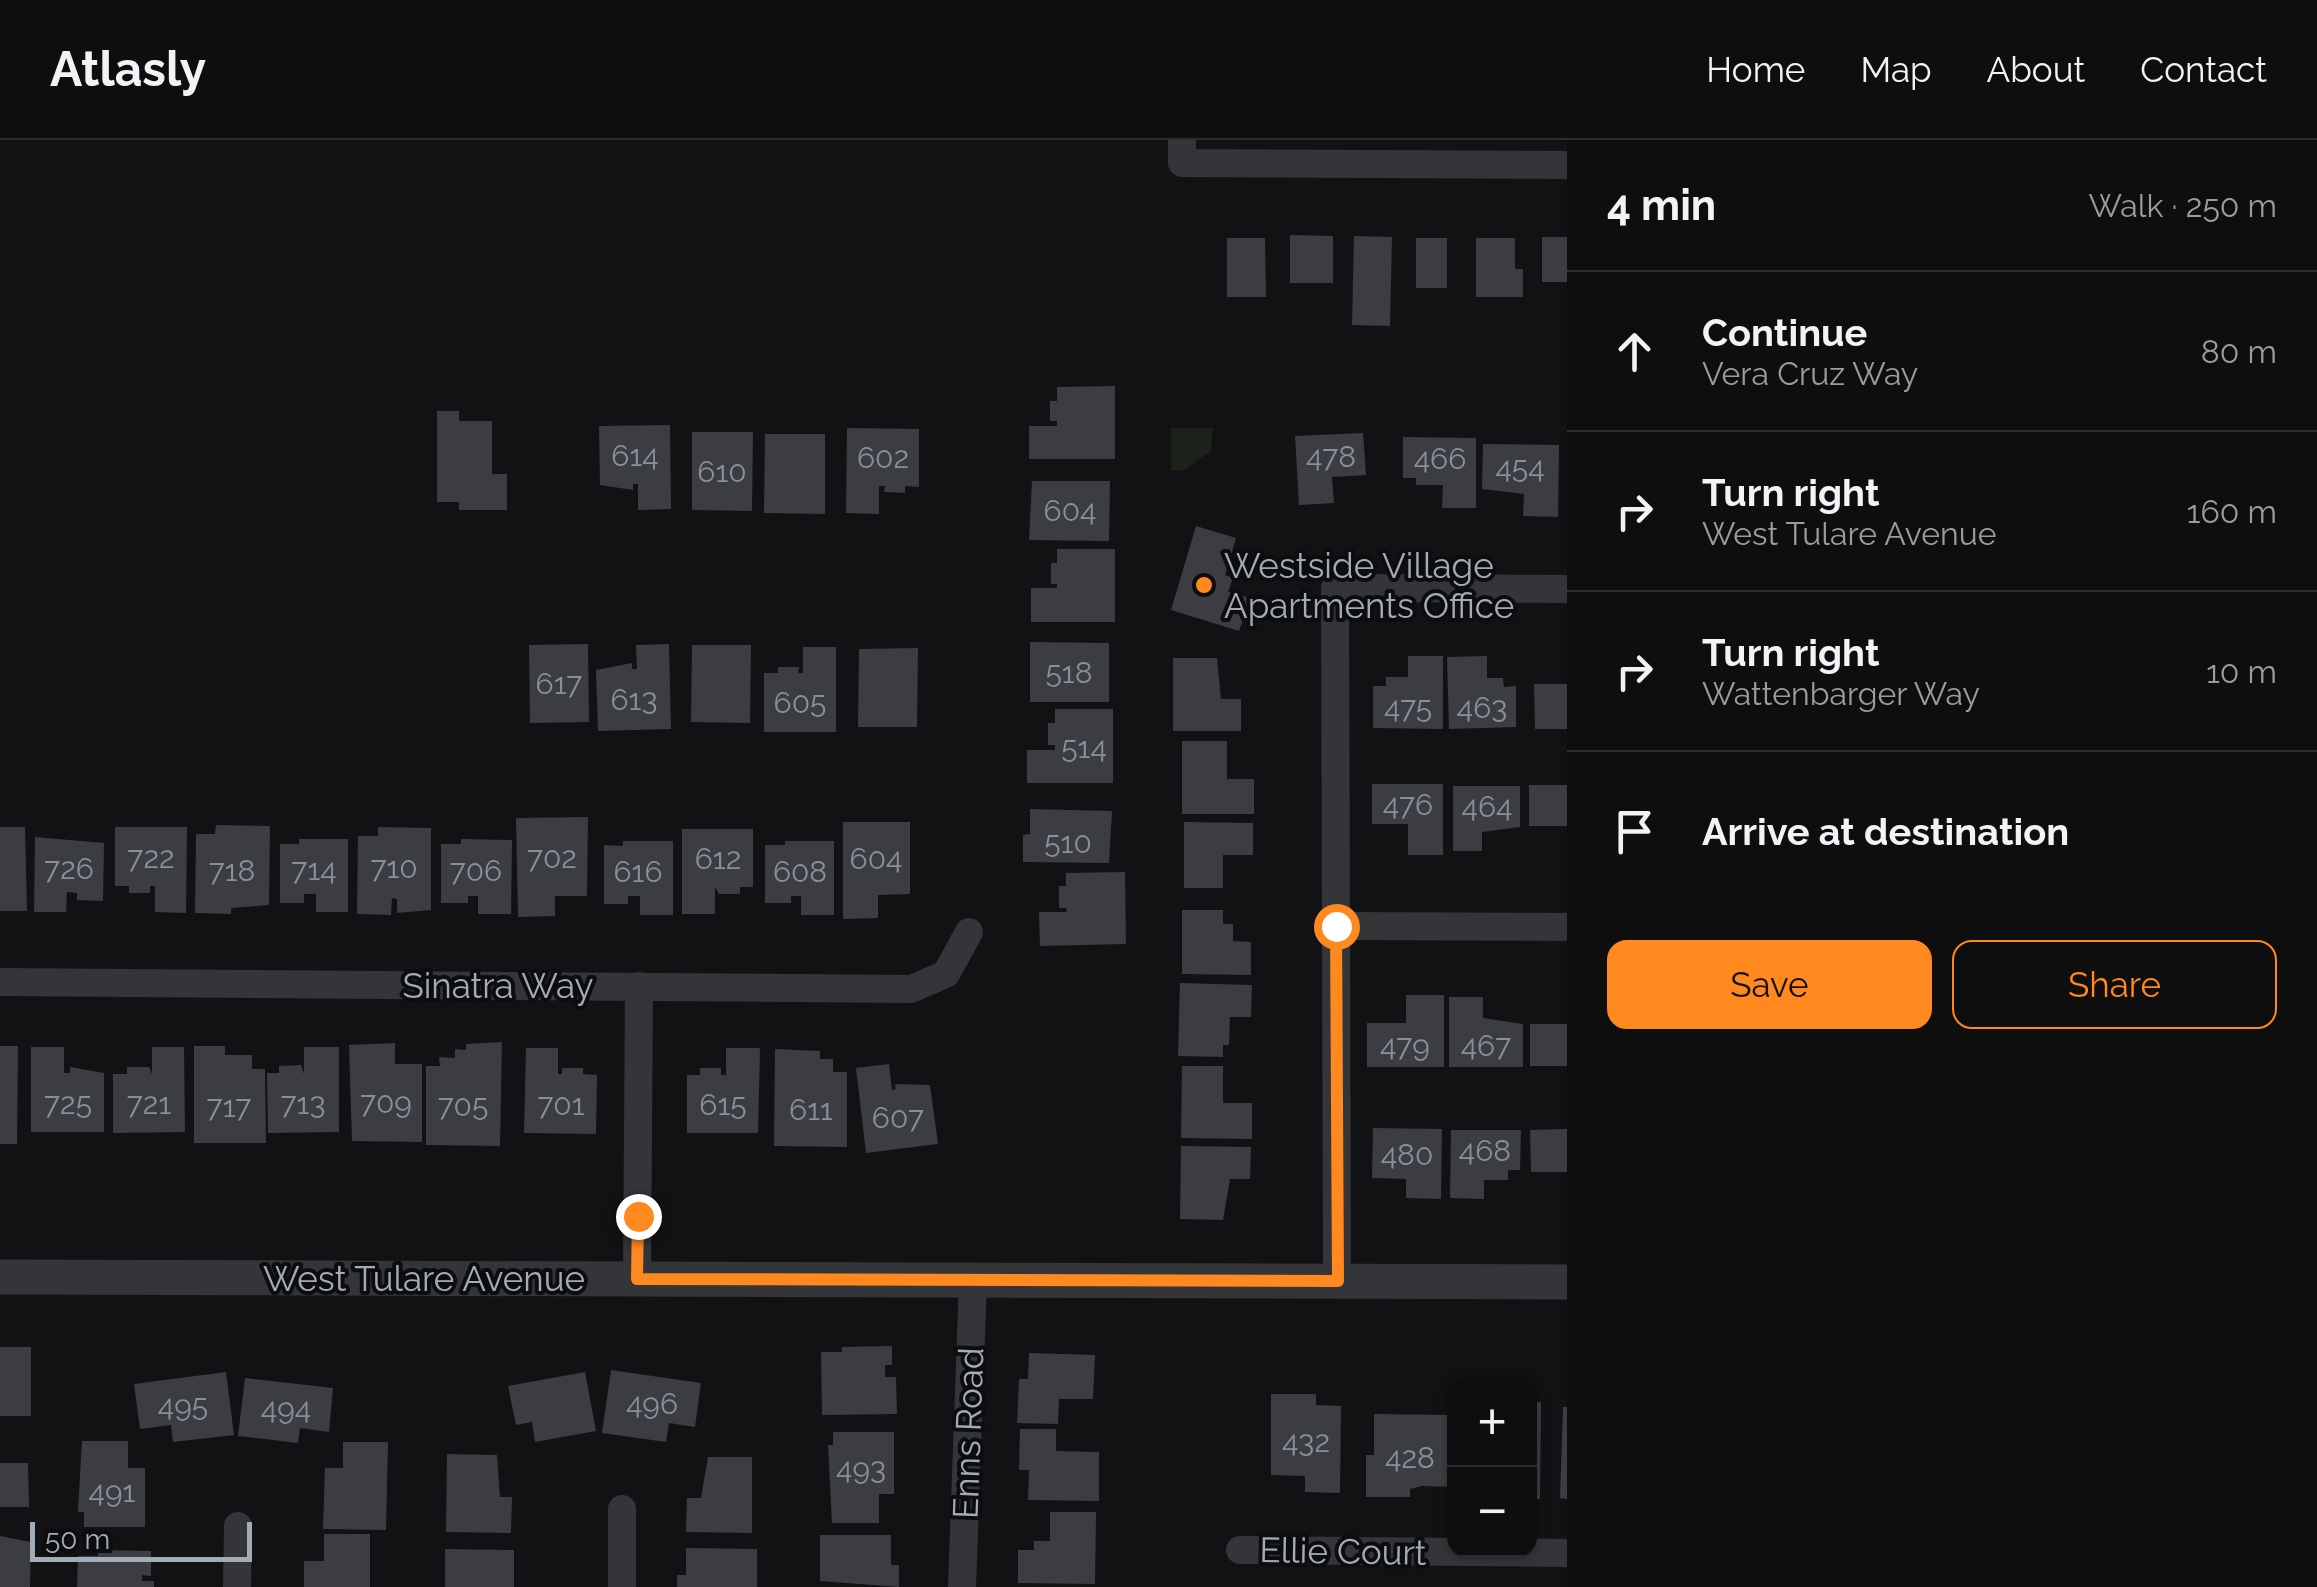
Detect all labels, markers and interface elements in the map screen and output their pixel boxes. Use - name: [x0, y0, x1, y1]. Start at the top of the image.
- text: Atlasly: [50, 41, 206, 97]
- text: Home: [1706, 49, 1805, 90]
- text: Map: [1860, 49, 1932, 90]
- text: About: [1987, 49, 2085, 90]
- text: Contact: [2140, 49, 2267, 90]
- text: 4 min: [1607, 181, 1716, 230]
- text: Walk · 250 m: [2088, 187, 2277, 224]
- text: Continue: [1702, 310, 1867, 355]
- icon: ahead: [1607, 324, 1662, 379]
- text: 80 m: [2201, 333, 2277, 370]
- text: Vera Cruz Way: [1702, 355, 1918, 392]
- house number: 614: [611, 438, 659, 473]
- house number: 478: [1306, 439, 1356, 474]
- house number: 602: [857, 440, 909, 475]
- house number: 466: [1414, 441, 1466, 476]
- house number: 454: [1495, 450, 1545, 485]
- house number: 610: [697, 454, 747, 489]
- text: Turn right: [1702, 470, 1879, 515]
- icon: right: [1607, 484, 1662, 539]
- house number: 604: [1044, 493, 1096, 528]
- text: 160 m: [2187, 493, 2277, 530]
- text: West Tulare Avenue: [1702, 515, 1996, 552]
- place label: Westside Village Apartments Office: [1224, 545, 1514, 626]
- marker: Westside Village Apartments Office: [1193, 574, 1215, 596]
- text: Turn right: [1702, 630, 1879, 675]
- icon: right: [1607, 644, 1662, 699]
- text: 10 m: [2206, 653, 2277, 690]
- house number: 518: [1046, 655, 1092, 690]
- house number: 617: [536, 666, 582, 701]
- text: Wattenbarger Way: [1702, 675, 1980, 712]
- house number: 613: [611, 682, 657, 717]
- house number: 605: [774, 685, 826, 720]
- house number: 475: [1384, 690, 1432, 725]
- house number: 463: [1457, 690, 1507, 725]
- house number: 514: [1061, 730, 1107, 765]
- house number: 476: [1383, 787, 1433, 822]
- house number: 464: [1462, 789, 1512, 824]
- icon: arrive: [1607, 804, 1662, 859]
- text: Arrive at destination: [1702, 809, 2069, 854]
- house number: 510: [1044, 825, 1092, 860]
- house number: 722: [127, 840, 175, 875]
- house number: 702: [527, 840, 577, 875]
- house number: 612: [695, 841, 741, 876]
- house number: 604: [850, 841, 902, 876]
- house number: 710: [370, 850, 418, 885]
- house number: 726: [44, 851, 94, 886]
- house number: 714: [291, 852, 337, 887]
- house number: 718: [209, 853, 255, 888]
- house number: 706: [450, 853, 502, 888]
- house number: 616: [613, 854, 663, 889]
- house number: 608: [773, 854, 827, 889]
- route start: [1314, 904, 1360, 950]
- button: Save: [1607, 940, 1932, 1029]
- button: Share: [1952, 940, 2277, 1029]
- street label: Sinatra Way: [402, 965, 594, 1006]
- house number: 479: [1380, 1028, 1430, 1063]
- house number: 467: [1461, 1028, 1511, 1063]
- house number: 709: [360, 1085, 412, 1120]
- house number: 725: [44, 1086, 92, 1121]
- house number: 721: [127, 1086, 171, 1121]
- house number: 713: [281, 1086, 325, 1121]
- house number: 701: [537, 1087, 585, 1122]
- house number: 615: [699, 1087, 747, 1122]
- house number: 705: [438, 1088, 488, 1123]
- house number: 717: [207, 1089, 251, 1124]
- house number: 611: [789, 1092, 833, 1127]
- house number: 607: [872, 1100, 924, 1135]
- house number: 468: [1459, 1133, 1511, 1168]
- house number: 480: [1381, 1137, 1433, 1172]
- route end: [616, 1194, 662, 1240]
- street label: West Tulare Avenue: [263, 1258, 585, 1299]
- street label: Enns Road: [945, 1346, 991, 1520]
- map controls: [1447, 1377, 1537, 1557]
- button: +: [1447, 1377, 1537, 1467]
- house number: 496: [626, 1386, 678, 1421]
- house number: 495: [158, 1388, 208, 1423]
- house number: 494: [261, 1391, 311, 1426]
- house number: 432: [1282, 1424, 1330, 1459]
- house number: 428: [1385, 1440, 1435, 1475]
- house number: 493: [836, 1451, 886, 1486]
- button: −: [1447, 1467, 1537, 1557]
- house number: 491: [89, 1474, 136, 1509]
- scale bar: [30, 1517, 252, 1562]
- text: 50 m: [45, 1523, 110, 1556]
- street label: Ellie Court: [1259, 1529, 1427, 1573]

